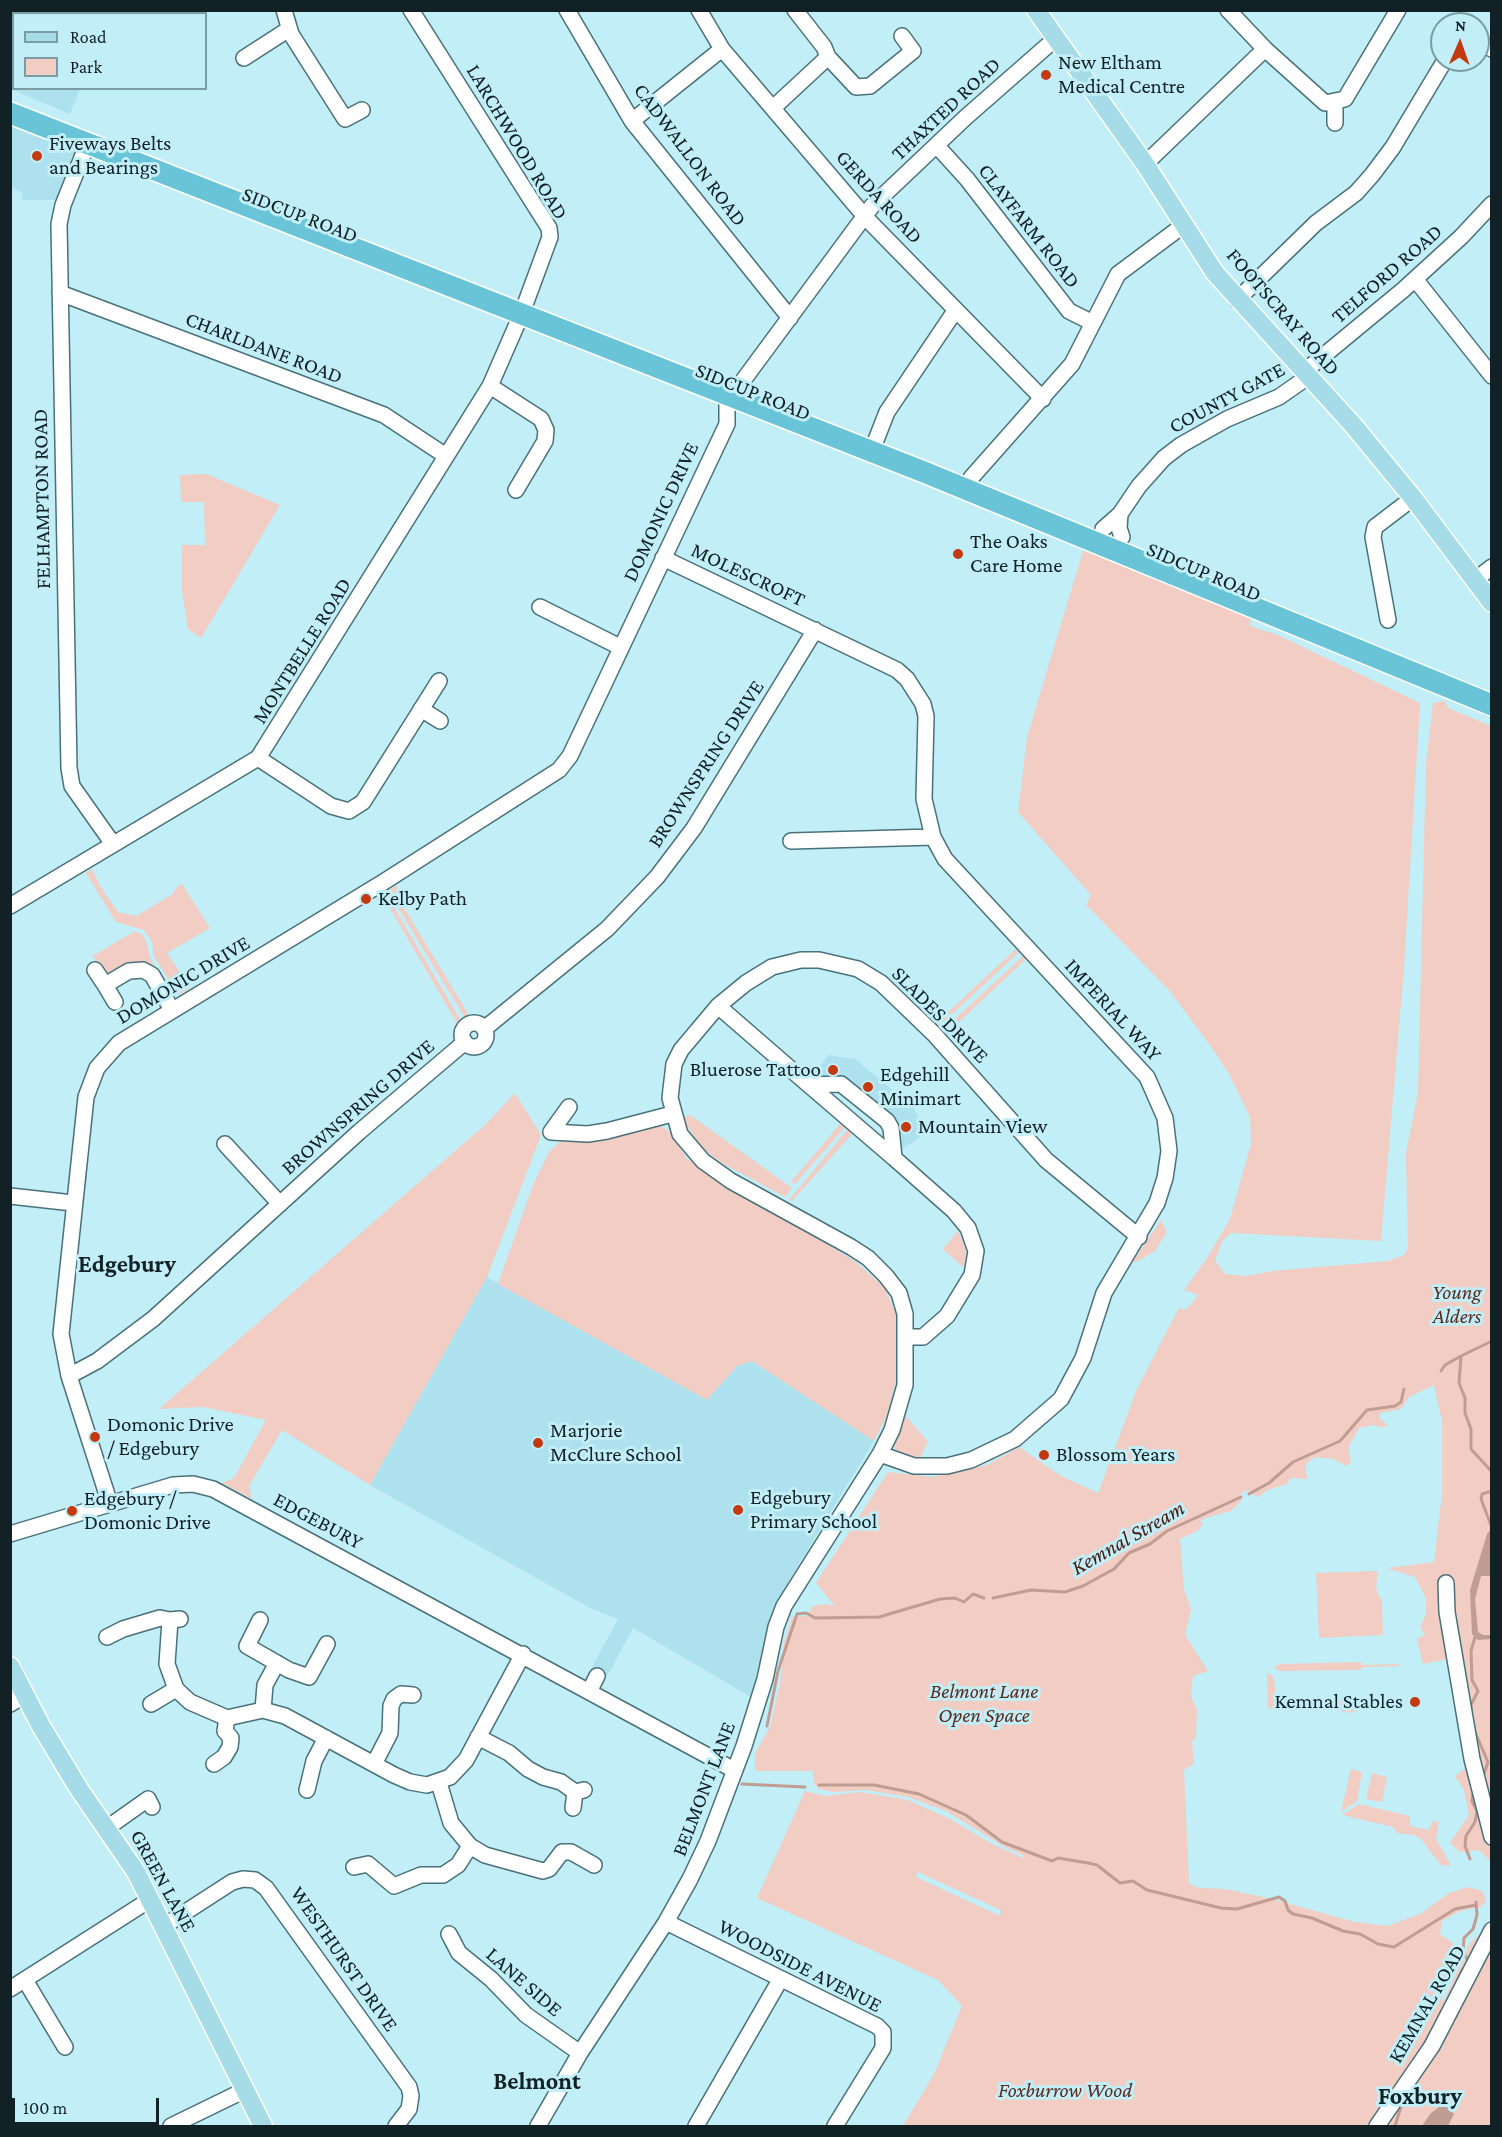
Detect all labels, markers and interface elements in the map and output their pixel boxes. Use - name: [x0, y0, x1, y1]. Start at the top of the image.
- legend: [12, 12, 207, 90]
- north arrow: [1430, 12, 1490, 72]
- text: N: [1455, 17, 1466, 34]
- text: Road: [70, 27, 107, 47]
- place label: New Eltham Medical Centre: [1058, 50, 1185, 100]
- street label: THAXTED ROAD: [886, 52, 1006, 166]
- text: Park: [70, 57, 102, 77]
- street label: LARCHWOOD ROAD: [461, 60, 573, 224]
- marker: New Eltham Medical Centre: [1039, 68, 1053, 82]
- street label: CADWALLON ROAD: [628, 79, 752, 231]
- place label: Fiveways Belts and Bearings: [49, 131, 171, 181]
- street label: GERDA ROAD: [830, 145, 928, 249]
- marker: Fiveways Belts and Bearings: [30, 149, 44, 163]
- street label: CLAYFARM ROAD: [973, 159, 1085, 293]
- street label: SIDCUP ROAD: [239, 181, 361, 249]
- street label: TELFORD ROAD: [1326, 219, 1448, 329]
- street label: FOOTSCRAY ROAD: [1221, 243, 1345, 381]
- street label: CHARLDANE ROAD: [182, 306, 346, 390]
- street label: SIDCUP ROAD: [692, 357, 814, 427]
- street label: COUNTY GATE: [1165, 357, 1289, 439]
- street label: FELHAMPTON ROAD: [28, 409, 56, 589]
- street label: DOMONIC DRIVE: [618, 438, 704, 586]
- place label: The Oaks Care Home: [970, 529, 1062, 579]
- street label: SIDCUP ROAD: [1143, 537, 1265, 607]
- street label: MOLESCROFT: [687, 538, 809, 612]
- marker: The Oaks Care Home: [951, 547, 965, 561]
- street label: MONTBELLE ROAD: [247, 573, 357, 729]
- street label: BROWNSPRING DRIVE: [642, 676, 770, 852]
- place label: Kelby Path: [378, 886, 467, 912]
- marker: Kelby Path: [359, 892, 373, 906]
- street label: DOMONIC DRIVE: [112, 930, 254, 1030]
- street label: IMPERIAL WAY: [1059, 954, 1167, 1066]
- street label: SLADES DRIVE: [886, 961, 994, 1069]
- street label: BROWNSPRING DRIVE: [276, 1034, 440, 1180]
- place label: Bluerose Tattoo: [690, 1057, 821, 1083]
- place label: Edgehill Minimart: [880, 1062, 961, 1112]
- marker: Bluerose Tattoo: [826, 1063, 840, 1077]
- marker: Edgehill Minimart: [861, 1080, 875, 1094]
- place label: Mountain View: [918, 1114, 1047, 1140]
- marker: Mountain View: [899, 1120, 913, 1134]
- district label: Edgebury: [78, 1251, 176, 1279]
- park label: Young Alders: [1432, 1280, 1482, 1330]
- place label: Domonic Drive / Edgebury: [107, 1412, 234, 1462]
- place label: Marjorie McClure School: [550, 1418, 681, 1468]
- marker: Domonic Drive / Edgebury: [88, 1430, 102, 1444]
- marker: Marjorie McClure School: [531, 1436, 545, 1450]
- place label: Blossom Years: [1056, 1442, 1175, 1468]
- marker: Blossom Years: [1037, 1448, 1051, 1462]
- place label: Edgebury Primary School: [750, 1485, 877, 1535]
- place label: Edgebury / Domonic Drive: [84, 1486, 211, 1536]
- street label: EDGEBURY: [269, 1487, 367, 1555]
- water label: Kemnal Stream: [1067, 1495, 1189, 1581]
- marker: Edgebury Primary School: [731, 1503, 745, 1517]
- marker: Edgebury / Domonic Drive: [65, 1504, 79, 1518]
- park label: Belmont Lane Open Space: [930, 1679, 1038, 1729]
- place label: Kemnal Stables: [1274, 1689, 1403, 1715]
- marker: Kemnal Stables: [1408, 1695, 1422, 1709]
- street label: BELMONT LANE: [667, 1718, 741, 1860]
- street label: GREEN LANE: [125, 1825, 201, 1937]
- street label: WESTHURST DRIVE: [285, 1882, 403, 2036]
- street label: WOODSIDE AVENUE: [714, 1914, 886, 2018]
- street label: KEMNAL ROAD: [1383, 1940, 1471, 2068]
- street label: LANE SIDE: [481, 1942, 567, 2022]
- district label: Belmont: [493, 2068, 581, 2096]
- park label: Foxburrow Wood: [998, 2078, 1132, 2104]
- district label: Foxbury: [1378, 2083, 1462, 2111]
- scale bar: [15, 2086, 162, 2124]
- text: 100 m: [23, 2098, 67, 2118]

